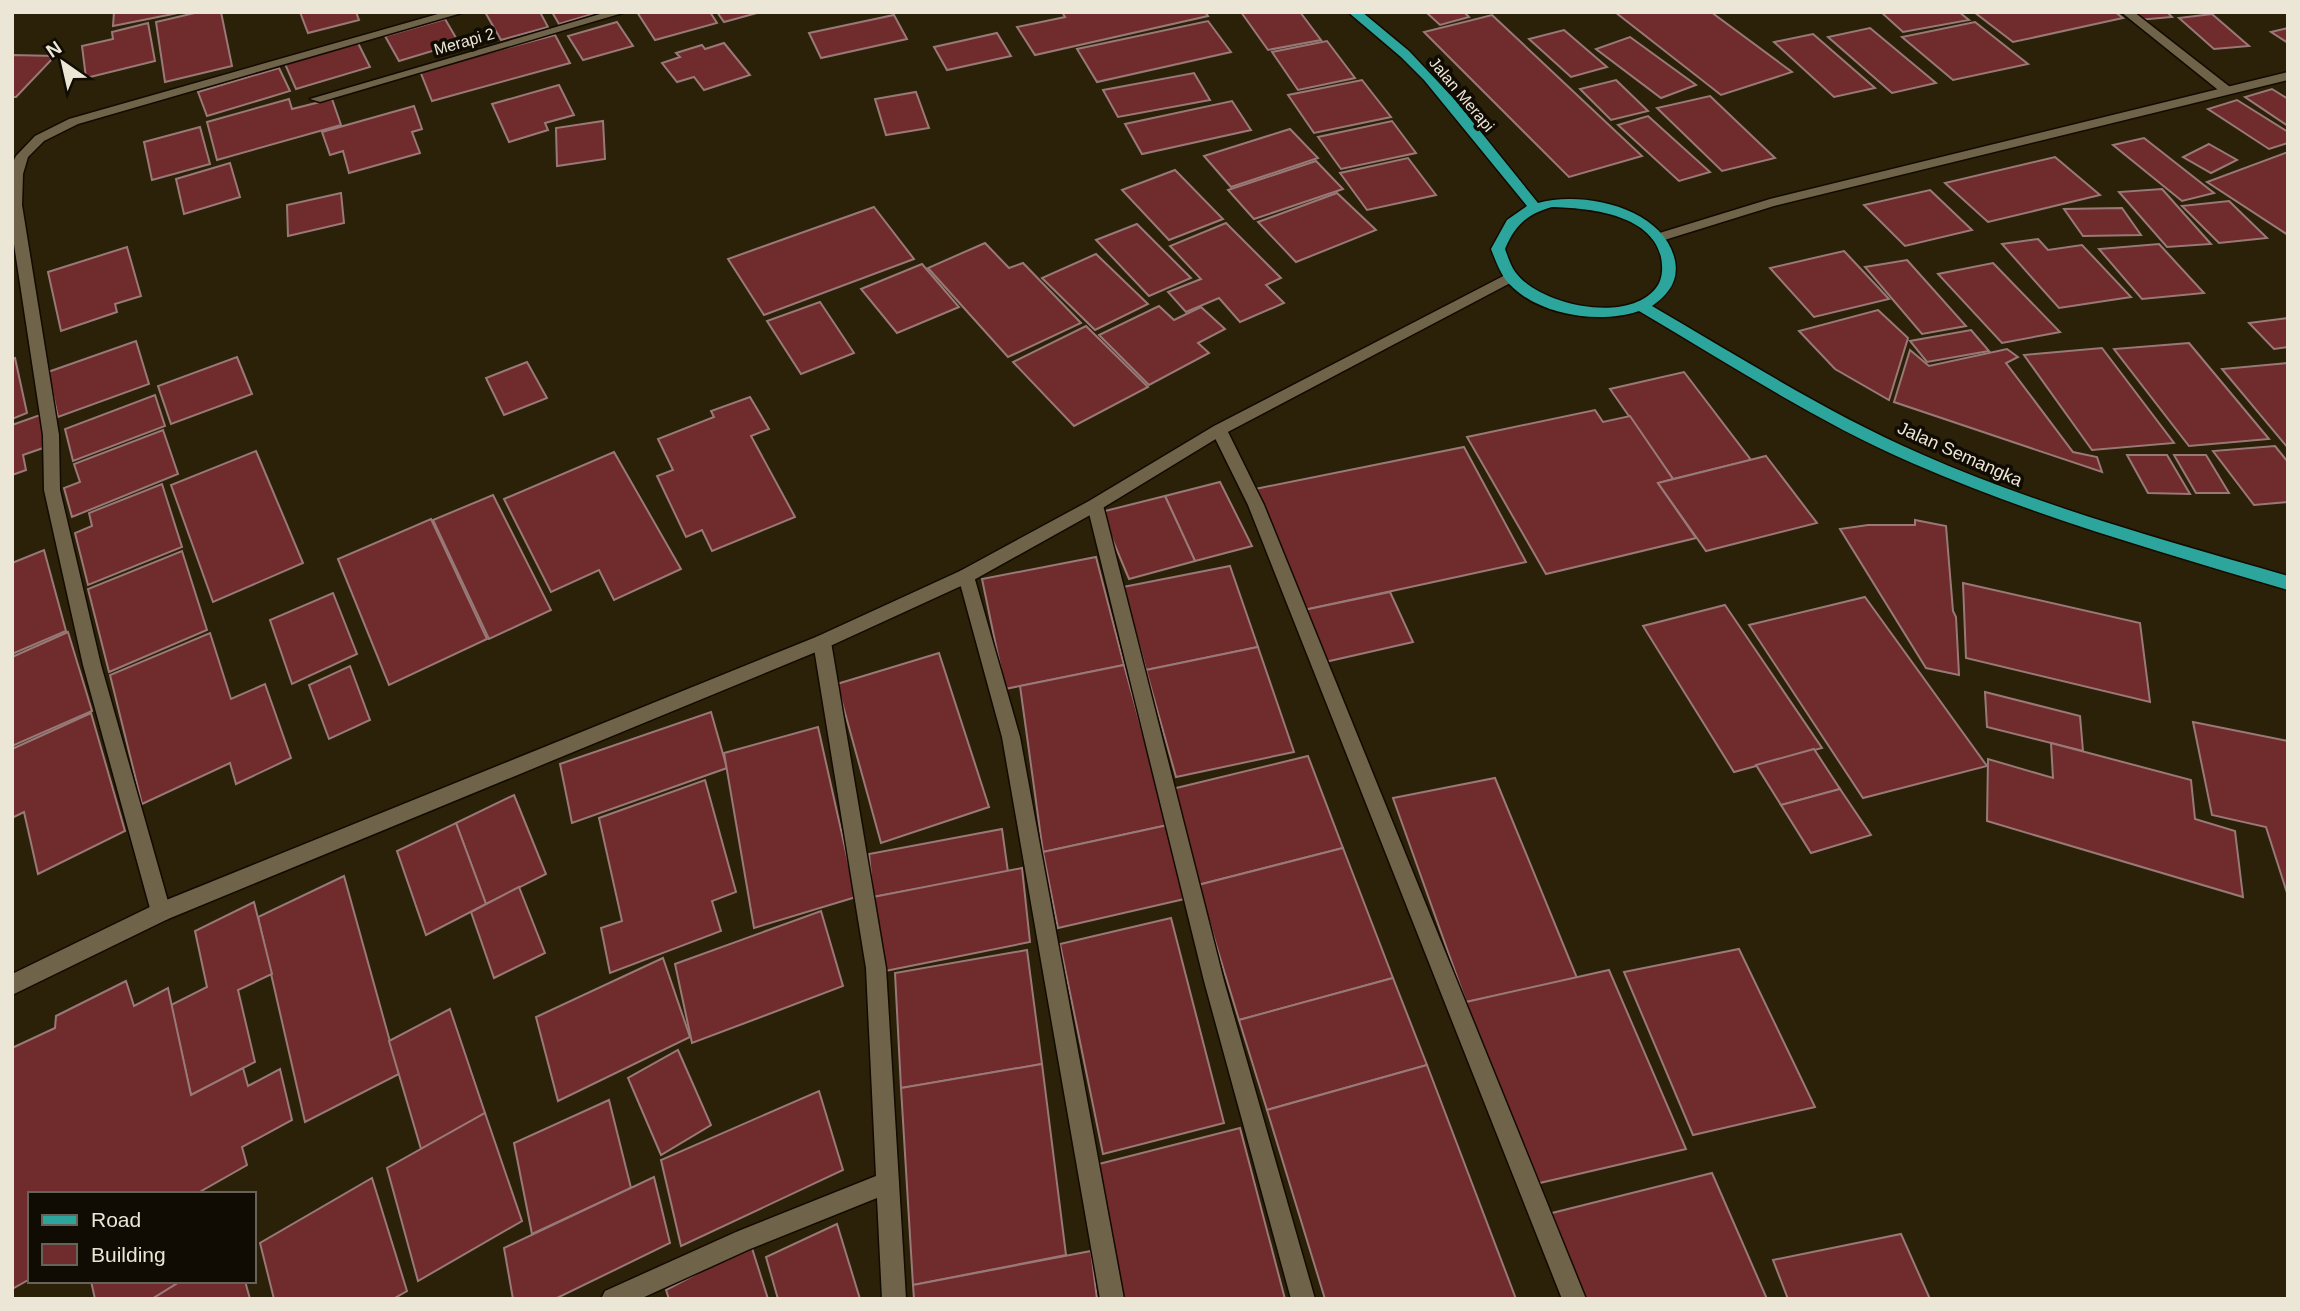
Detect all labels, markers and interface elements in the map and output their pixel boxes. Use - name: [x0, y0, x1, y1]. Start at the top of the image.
- street label: Merapi 2: [432, 25, 496, 58]
- north arrow: [28, 28, 98, 98]
- text: N: [42, 37, 65, 62]
- street label: Jalan Merapi: [1426, 54, 1498, 135]
- street label: Jalan Semangka: [1895, 418, 2026, 491]
- legend: [28, 1192, 256, 1283]
- text: Road: [91, 1208, 141, 1231]
- text: Building: [91, 1243, 166, 1266]

